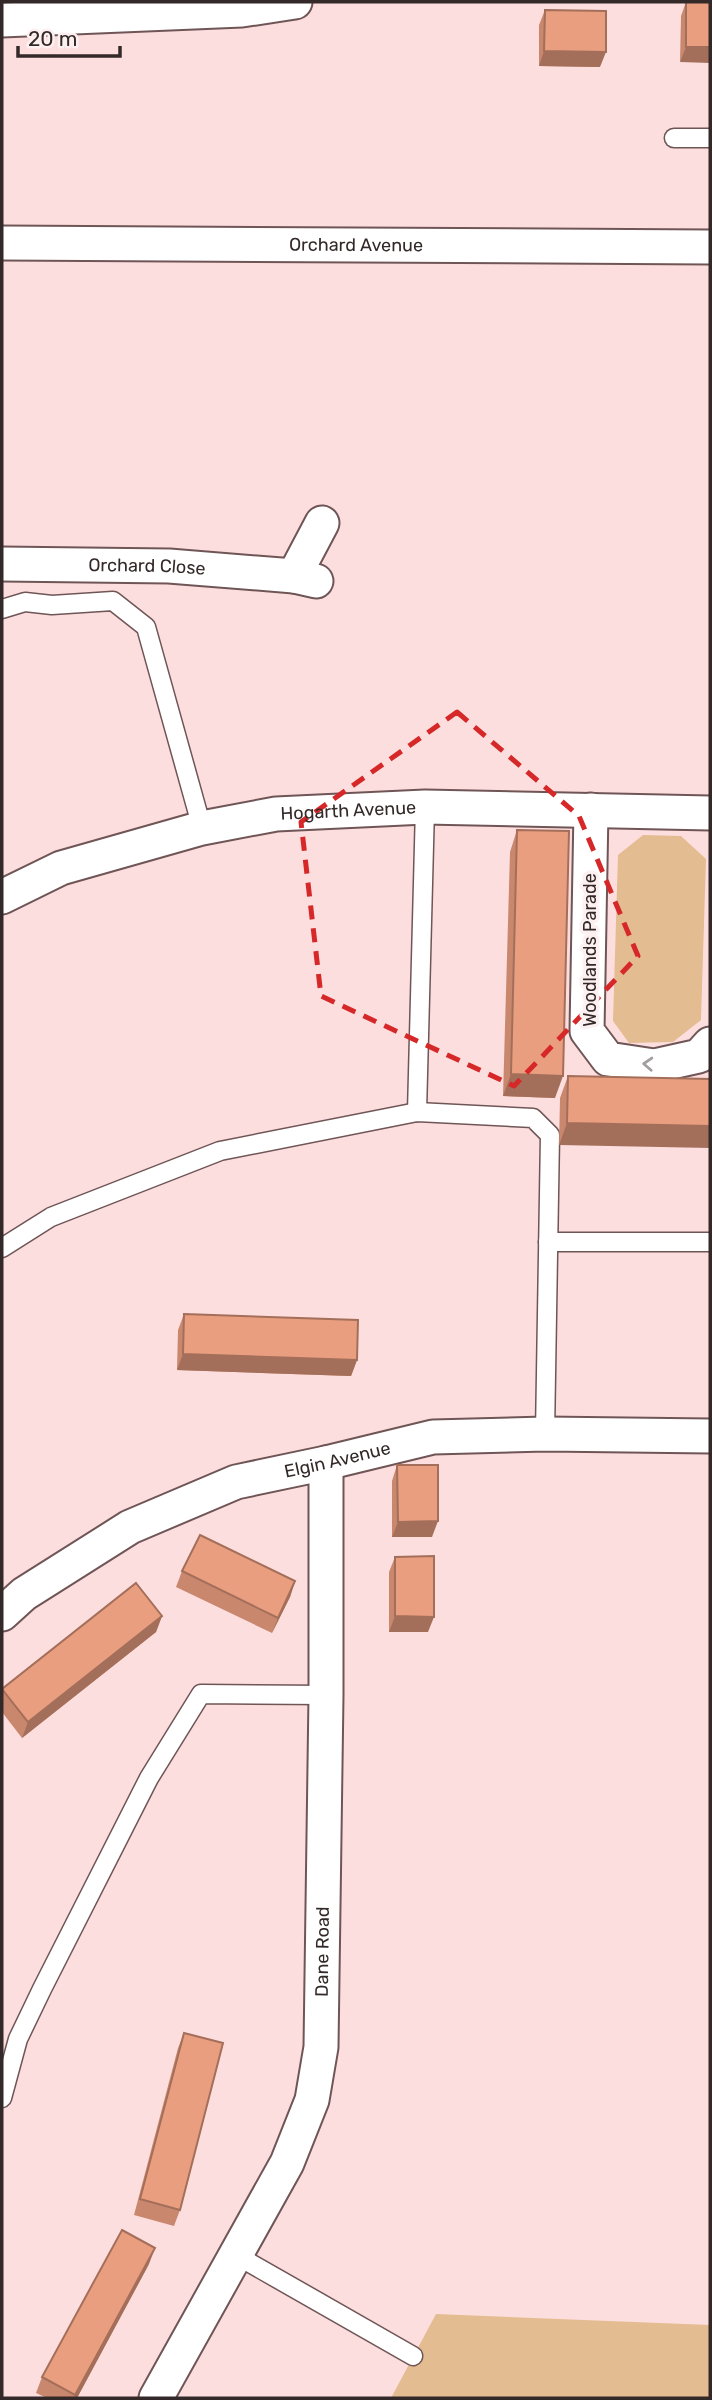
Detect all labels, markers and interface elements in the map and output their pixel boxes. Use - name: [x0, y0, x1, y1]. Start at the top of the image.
- scale bar: [18, 14, 119, 58]
- text: 20 m: [28, 26, 77, 51]
- street label: Orchard Avenue: [289, 234, 423, 256]
- street label: Orchard Close: [88, 554, 206, 580]
- street label: Hogarth Avenue: [280, 796, 417, 825]
- street label: Woodlands Parade: [579, 873, 601, 1027]
- one-way arrow: [642, 1056, 653, 1071]
- street label: Elgin Avenue: [282, 1437, 393, 1483]
- street label: Dane Road: [311, 1906, 334, 1997]

